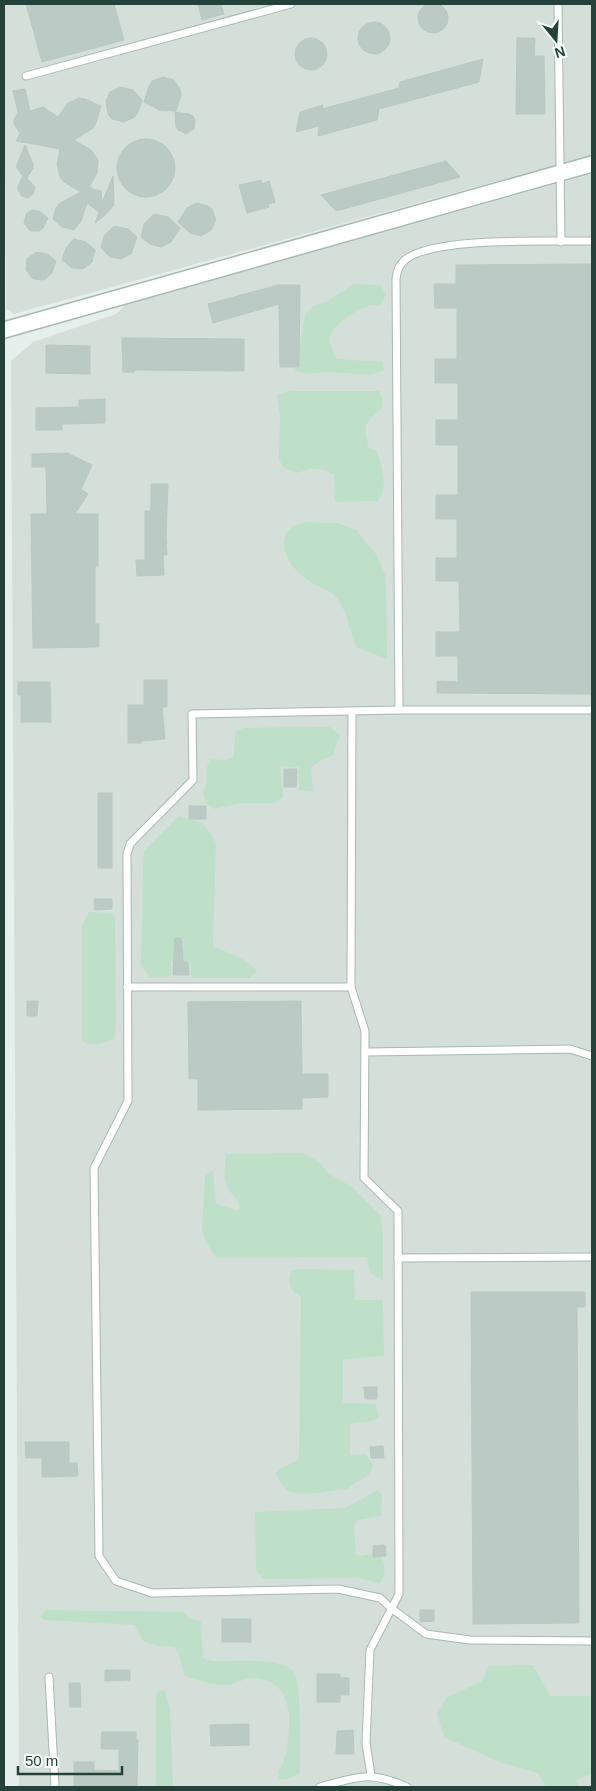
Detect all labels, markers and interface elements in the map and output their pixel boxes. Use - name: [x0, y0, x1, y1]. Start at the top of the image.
- north arrow: [531, 15, 581, 65]
- text: N: [553, 43, 567, 62]
- scale bar: [18, 1744, 121, 1776]
- text: 50 m: [25, 1752, 58, 1769]

